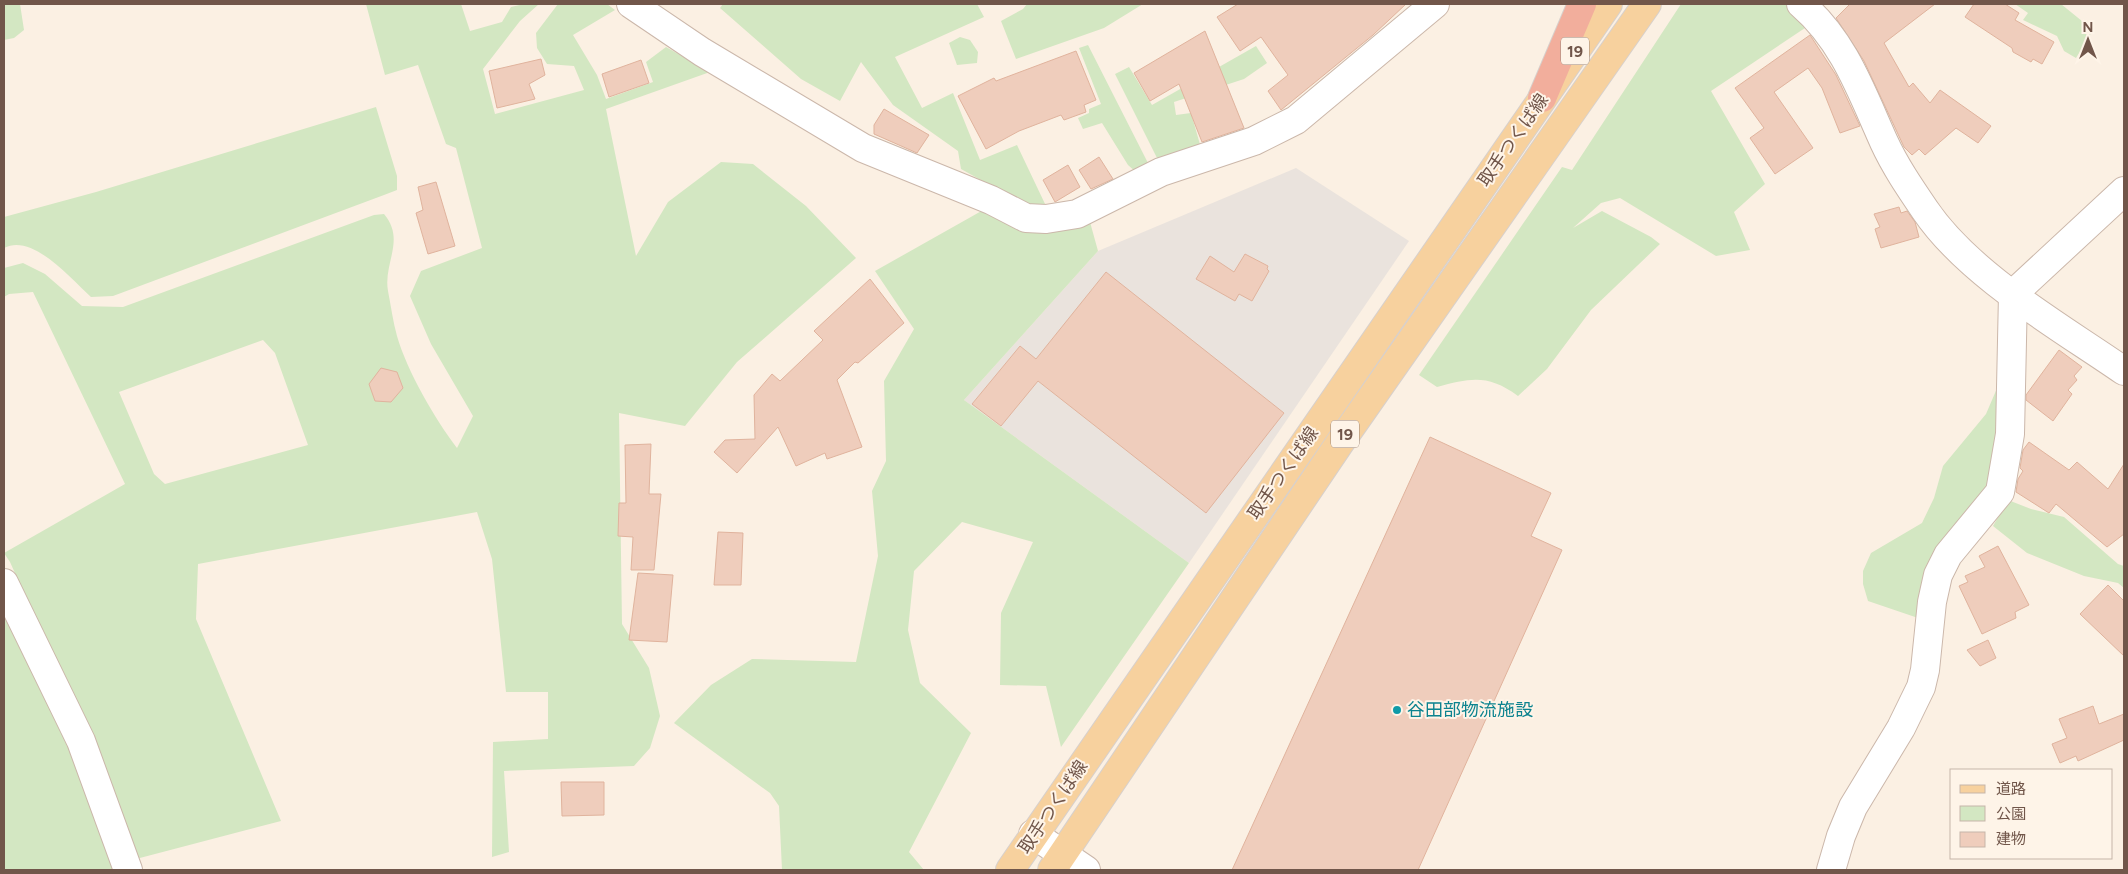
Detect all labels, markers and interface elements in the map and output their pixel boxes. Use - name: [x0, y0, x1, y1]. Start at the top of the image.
- north arrow: [2063, 15, 2113, 65]
- text: N: [2083, 19, 2093, 36]
- road number: 19: [1561, 37, 1589, 64]
- street label: 取手つくば線: [1473, 89, 1553, 191]
- road number: 19: [1331, 420, 1359, 448]
- street label: 取手つくば線: [1243, 422, 1323, 524]
- place label: 谷田部物流施設: [1407, 699, 1533, 721]
- marker: 谷田部物流施設: [1391, 704, 1403, 716]
- street label: 取手つくば線: [1014, 756, 1092, 858]
- legend: [1950, 769, 2113, 859]
- text: 道路: [1996, 780, 2026, 798]
- text: 公園: [1996, 805, 2026, 823]
- text: 建物: [1996, 830, 2026, 848]

